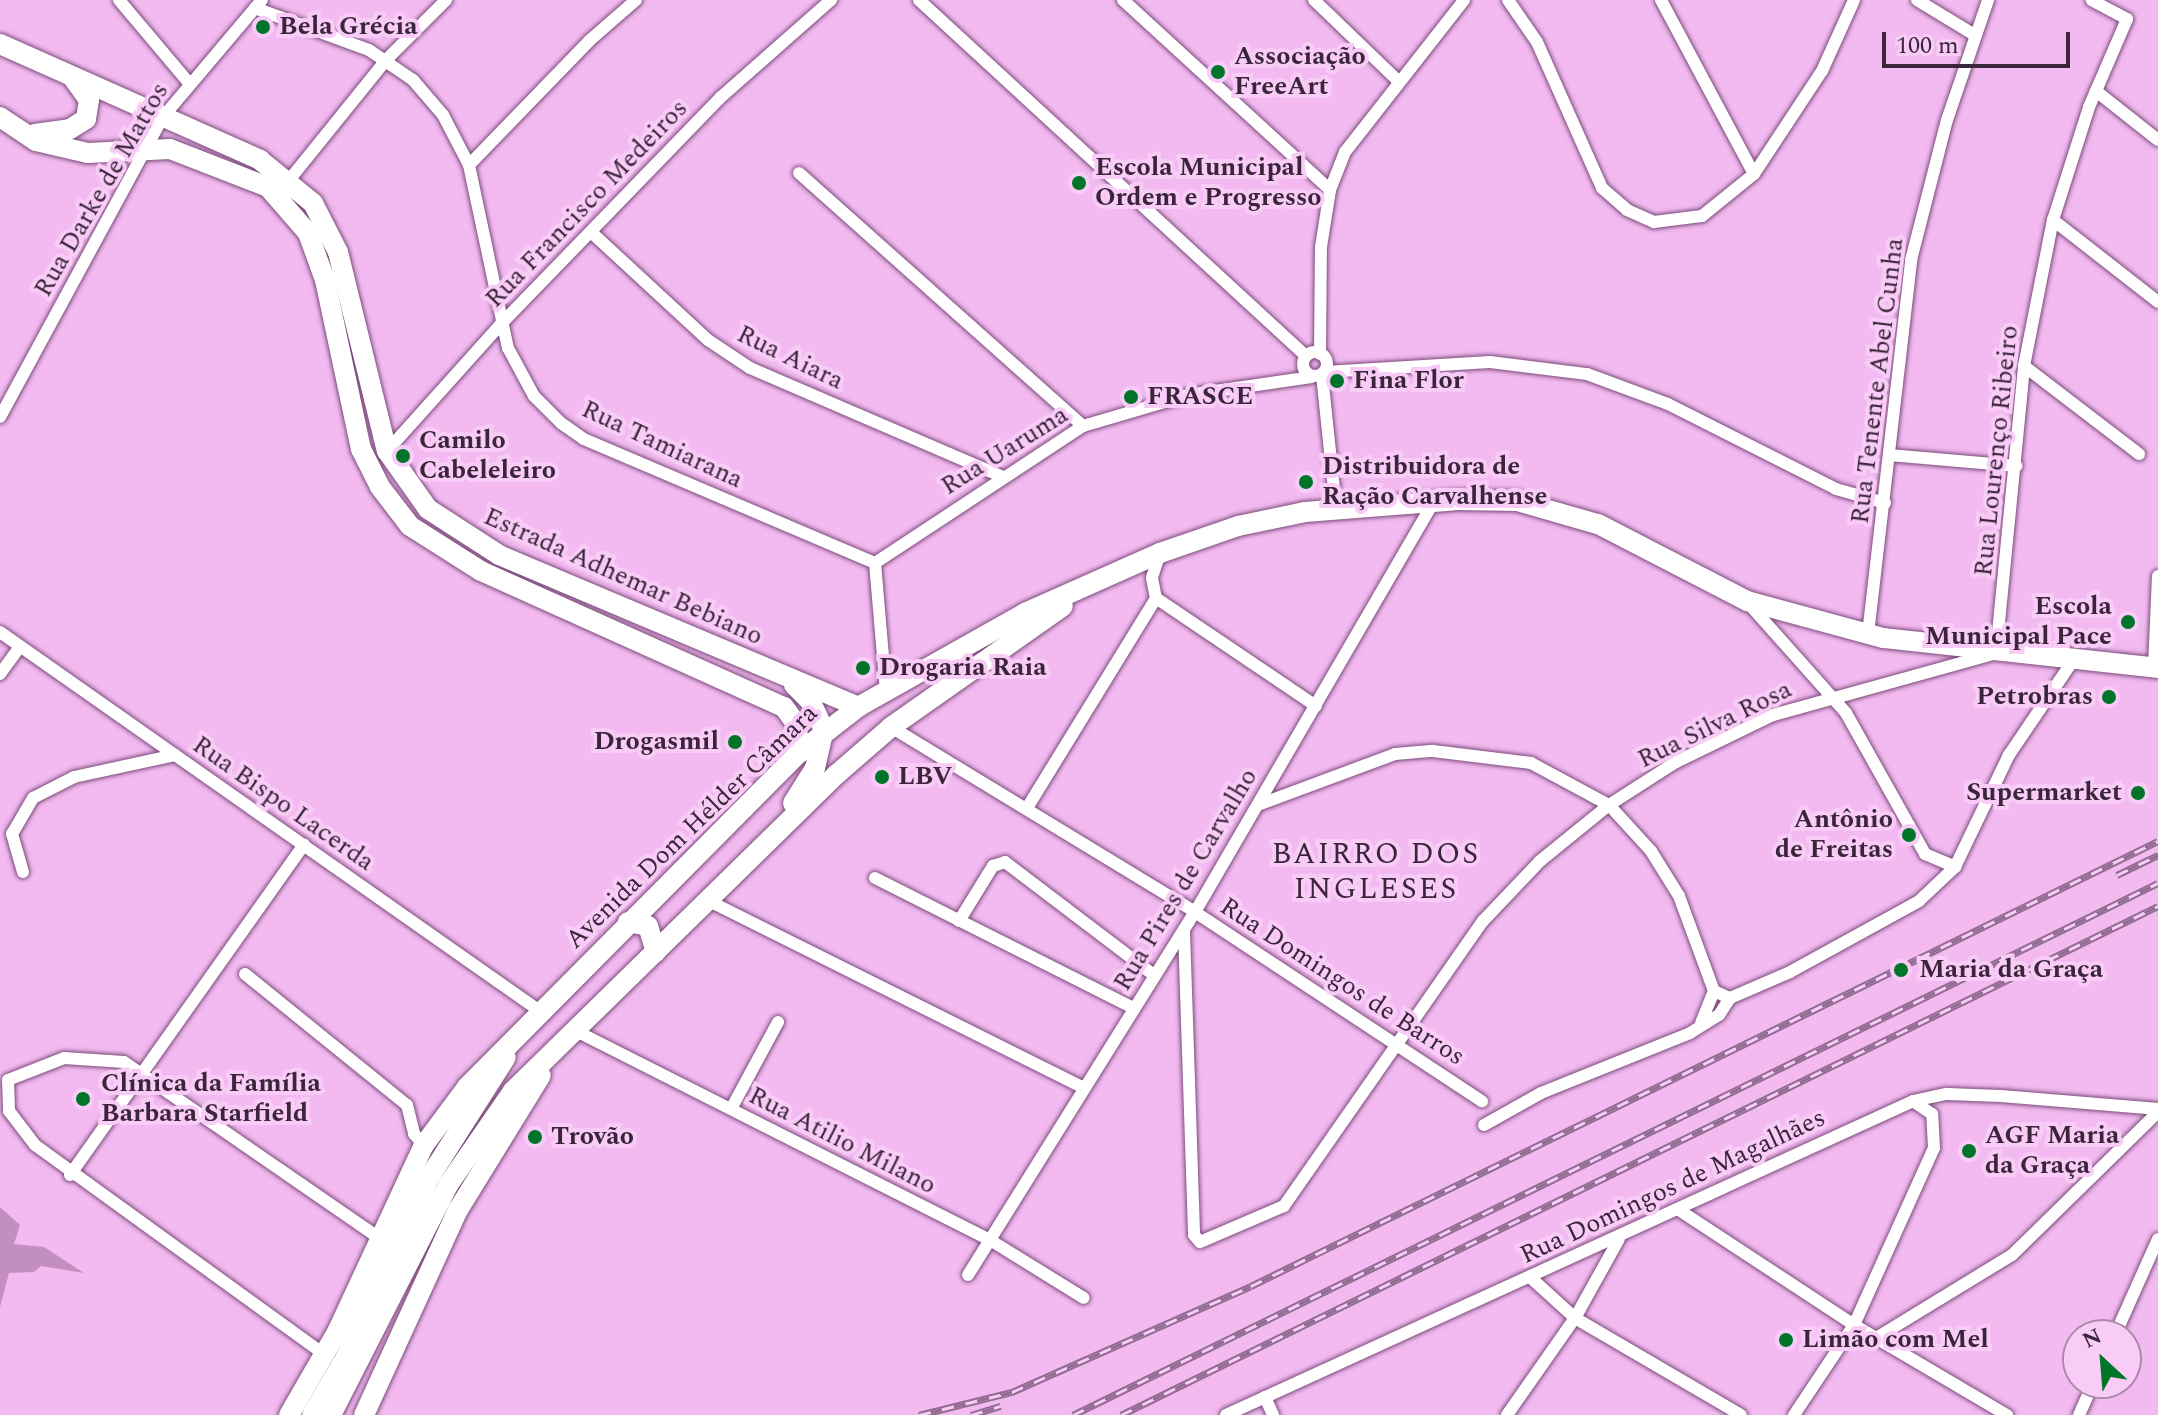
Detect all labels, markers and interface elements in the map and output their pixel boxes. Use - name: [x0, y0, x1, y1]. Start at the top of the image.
- place label: Bela Grécia: [279, 11, 418, 43]
- scale bar: [1886, 16, 2074, 66]
- marker: Bela Grécia: [254, 18, 272, 36]
- text: 100 m: [1896, 28, 1959, 64]
- place label: Associação FreeArt: [1234, 41, 1366, 102]
- marker: Associação FreeArt: [1209, 63, 1227, 81]
- street label: Rua Darke de Mattos: [28, 77, 176, 303]
- street label: Rua Francisco Medeiros: [479, 93, 695, 315]
- place label: Escola Municipal Ordem e Progresso: [1095, 152, 1321, 214]
- marker: Escola Municipal Ordem e Progresso: [1070, 174, 1088, 192]
- street label: Rua Tenente Abel Cunha: [1845, 236, 1911, 526]
- street label: Rua Aiara: [732, 319, 848, 397]
- street label: Rua Lourenço Ribeiro: [1968, 324, 2026, 578]
- place label: Fina Flor: [1353, 365, 1464, 397]
- marker: Fina Flor: [1328, 372, 1346, 390]
- place label: FRASCE: [1147, 381, 1253, 413]
- marker: FRASCE: [1122, 388, 1140, 406]
- street label: Rua Tamiarana: [576, 394, 748, 496]
- street label: Rua Uaruma: [936, 400, 1074, 502]
- place label: Camilo Cabeleleiro: [419, 425, 556, 486]
- marker: Camilo Cabeleleiro: [394, 447, 412, 465]
- place label: Distribuidora de Ração Carvalhense: [1322, 451, 1547, 512]
- marker: Distribuidora de Ração Carvalhense: [1297, 473, 1315, 491]
- street label: Estrada Adhemar Bebiano: [479, 501, 767, 653]
- place label: Escola Municipal Pace: [1925, 591, 2112, 652]
- marker: Escola Municipal Pace: [2119, 613, 2137, 631]
- place label: Drogaria Raia: [879, 652, 1047, 684]
- marker: Drogaria Raia: [854, 659, 872, 677]
- street label: Rua Silva Rosa: [1633, 674, 1797, 776]
- place label: Petrobras: [1976, 681, 2093, 713]
- marker: Petrobras: [2100, 688, 2118, 706]
- street label: Avenida Dom Hélder Câmara: [559, 698, 825, 956]
- place label: Drogasmil: [594, 726, 719, 758]
- street label: Rua Bispo Lacerda: [186, 730, 380, 878]
- marker: Drogasmil: [726, 733, 744, 751]
- place label: LBV: [898, 761, 952, 793]
- street label: Rua Pires de Carvalho: [1107, 763, 1265, 997]
- marker: LBV: [873, 768, 891, 786]
- place label: Supermarket: [1966, 777, 2122, 809]
- marker: Supermarket: [2129, 784, 2147, 802]
- place label: Antônio de Freitas: [1775, 804, 1893, 866]
- marker: Antônio de Freitas: [1900, 826, 1918, 844]
- district label: BAIRRO DOS INGLESES: [1272, 836, 1480, 906]
- street label: Rua Domingos de Barros: [1214, 891, 1470, 1073]
- place label: Maria da Graça: [1919, 954, 2103, 986]
- marker: Maria da Graça: [1890, 959, 1912, 981]
- place label: Clínica da Família Barbara Starfield: [101, 1068, 321, 1130]
- street label: Rua Atilio Milano: [743, 1080, 941, 1202]
- marker: Clínica da Família Barbara Starfield: [72, 1088, 94, 1110]
- street label: Rua Domingos de Magalhães: [1515, 1102, 1831, 1272]
- place label: AGF Maria da Graça: [1985, 1120, 2119, 1182]
- place label: Trovão: [551, 1121, 634, 1153]
- marker: Trovão: [526, 1128, 544, 1146]
- marker: AGF Maria da Graça: [1960, 1142, 1978, 1160]
- north arrow: [2062, 1319, 2142, 1399]
- text: N: [2077, 1320, 2107, 1358]
- place label: Limão com Mel: [1802, 1324, 1989, 1356]
- marker: Limão com Mel: [1777, 1331, 1795, 1349]

